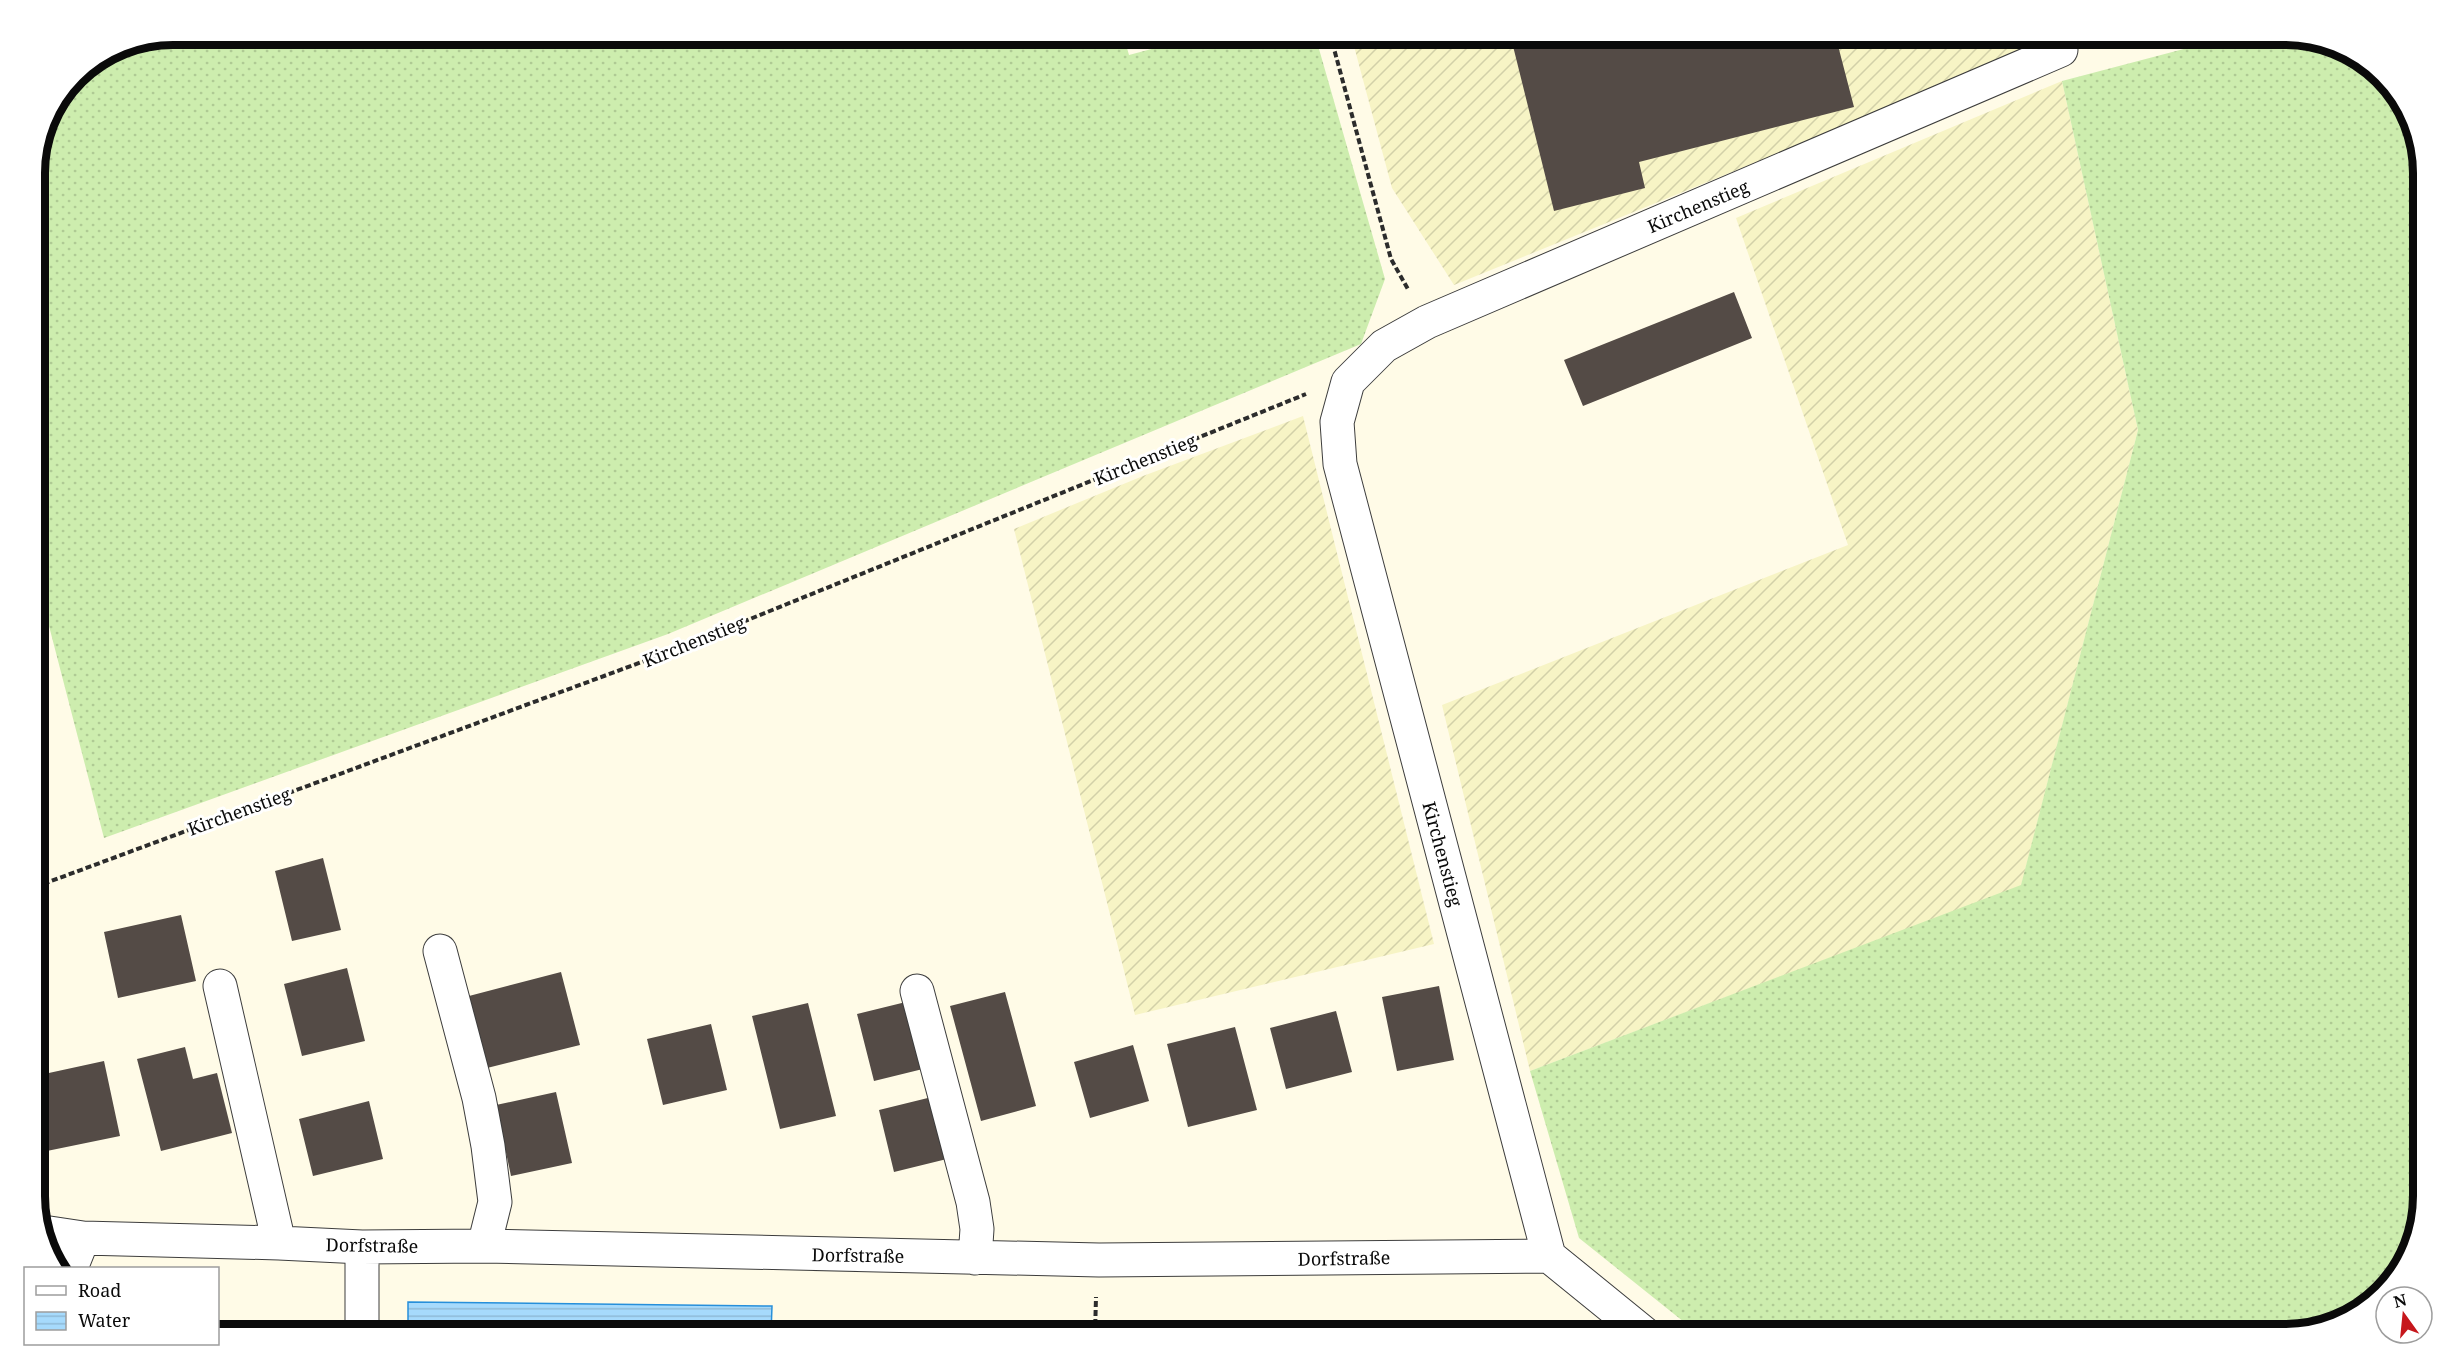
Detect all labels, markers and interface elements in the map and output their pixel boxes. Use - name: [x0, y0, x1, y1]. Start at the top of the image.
- street label: Kirchenstieg: [1644, 174, 1753, 238]
- street label: Kirchenstieg: [1090, 428, 1200, 490]
- street label: Kirchenstieg: [639, 610, 749, 672]
- street label: Kirchenstieg: [184, 781, 294, 841]
- street label: Kirchenstieg: [1417, 799, 1469, 910]
- street label: Dorfstraße: [326, 1232, 418, 1258]
- street label: Dorfstraße: [812, 1242, 904, 1268]
- street label: Dorfstraße: [1298, 1245, 1390, 1271]
- legend: [24, 1267, 219, 1345]
- text: Road: [78, 1278, 121, 1302]
- north arrow: [2374, 1285, 2434, 1345]
- text: N: [2391, 1288, 2409, 1313]
- text: Water: [78, 1308, 131, 1332]

